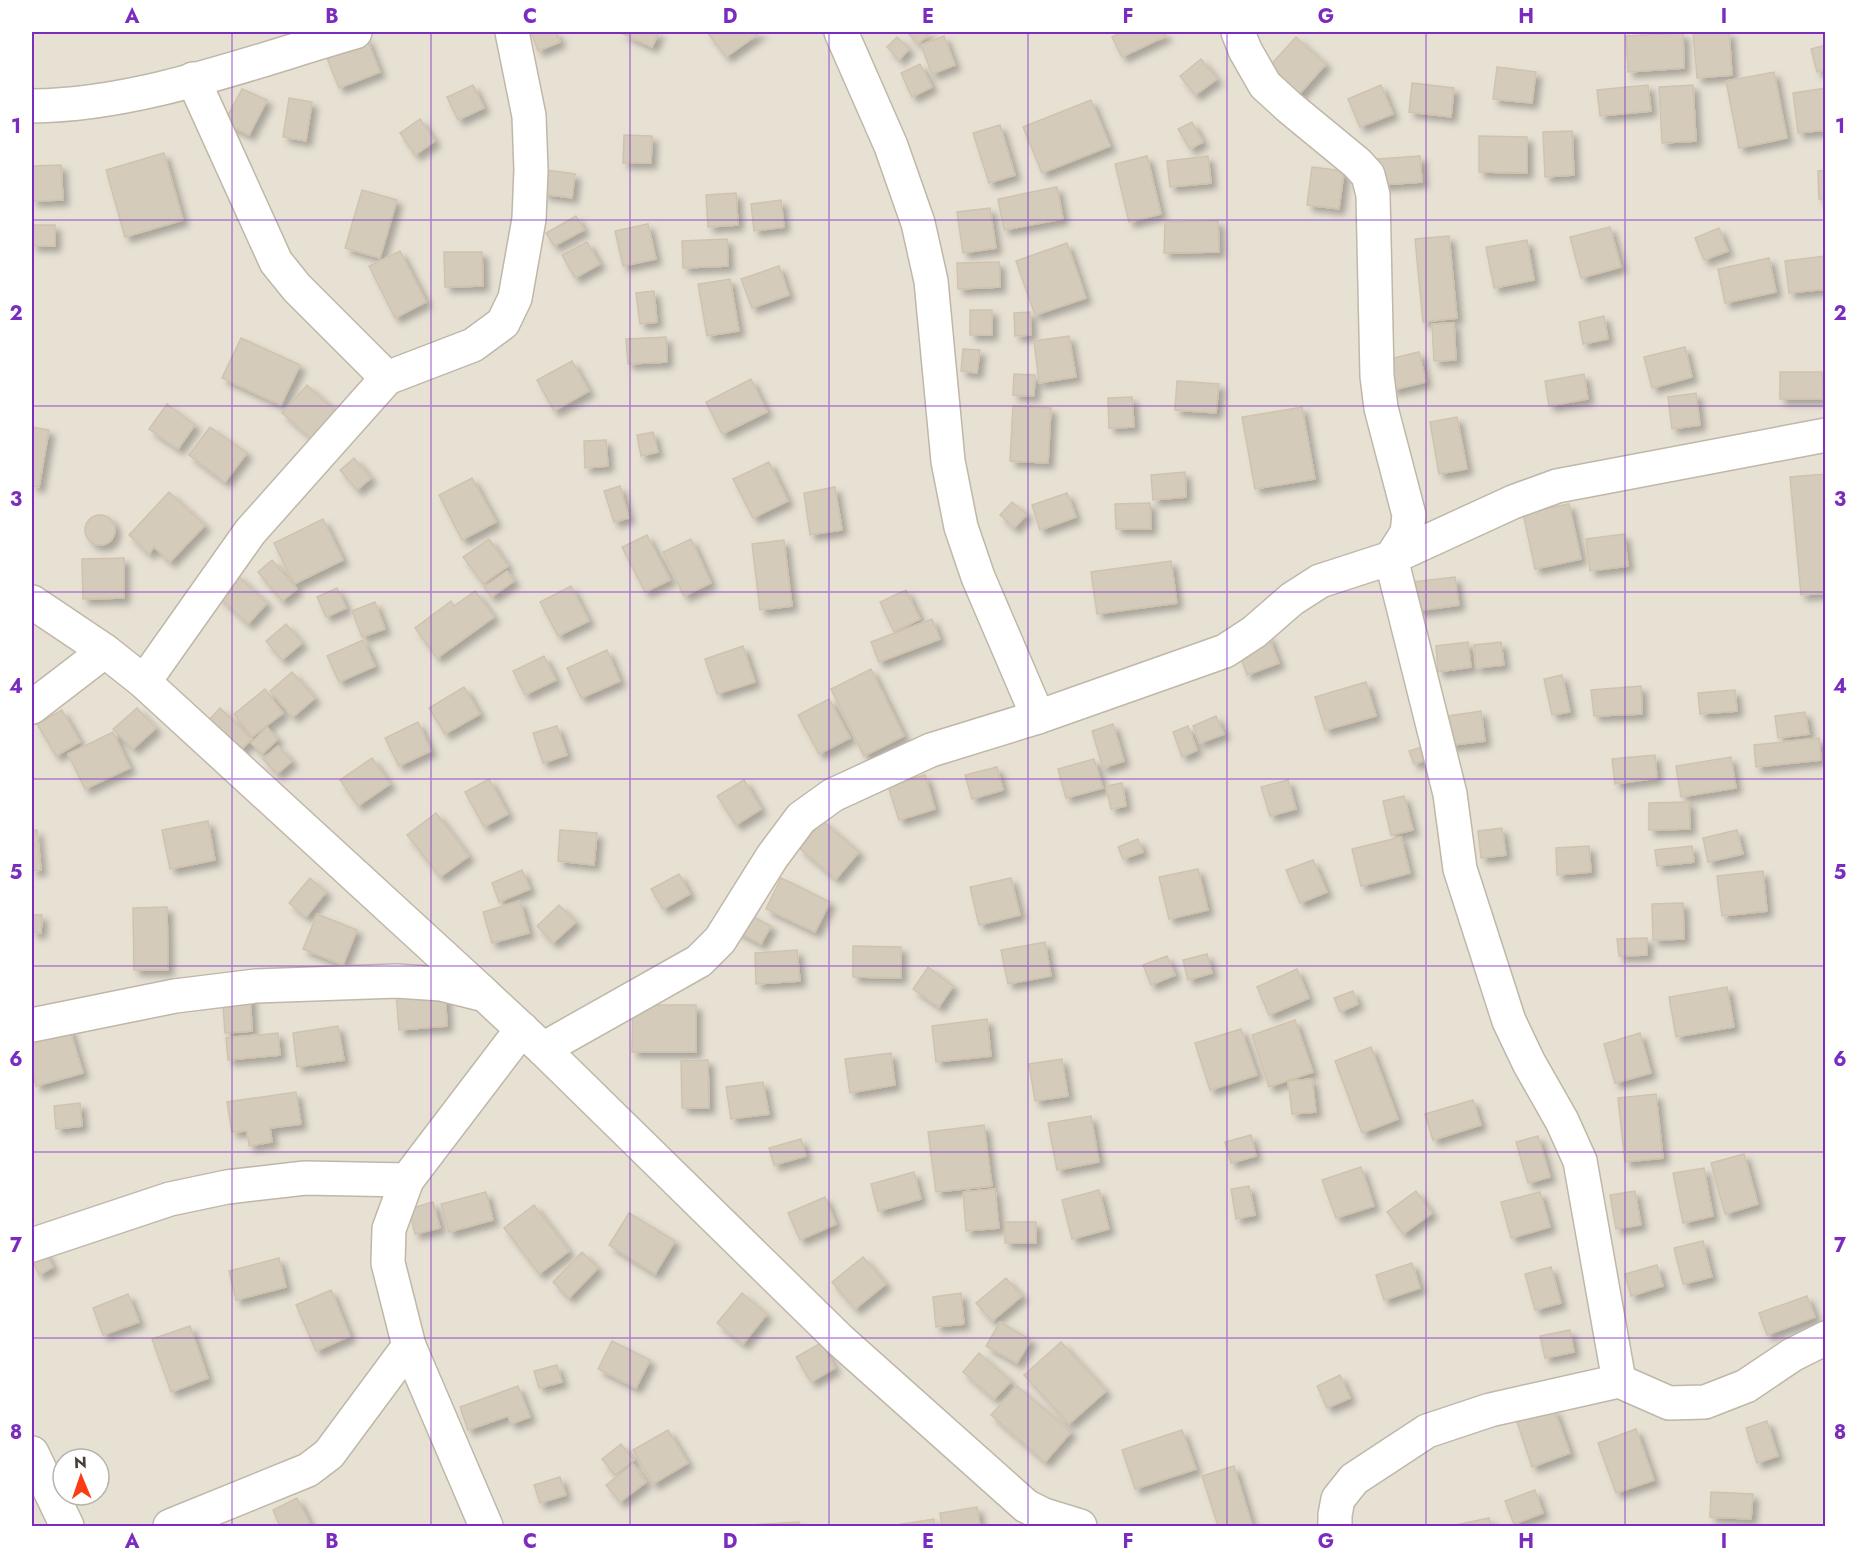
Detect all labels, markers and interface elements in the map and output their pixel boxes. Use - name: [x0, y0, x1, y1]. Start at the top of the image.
- text: A: [124, 2, 140, 31]
- text: B: [325, 2, 339, 31]
- text: C: [523, 2, 537, 31]
- text: D: [723, 2, 737, 31]
- text: E: [922, 2, 934, 31]
- text: F: [1122, 2, 1134, 31]
- text: G: [1318, 2, 1334, 31]
- text: H: [1518, 2, 1534, 31]
- text: I: [1721, 2, 1727, 31]
- text: 1: [11, 112, 21, 141]
- text: 1: [1835, 112, 1845, 141]
- text: 2: [9, 299, 23, 328]
- text: 2: [1833, 299, 1847, 328]
- text: 3: [10, 485, 22, 514]
- text: 3: [1834, 485, 1846, 514]
- text: 4: [9, 672, 23, 701]
- text: 4: [1833, 672, 1847, 701]
- text: 5: [10, 858, 23, 887]
- text: 5: [1834, 858, 1847, 887]
- text: 6: [9, 1045, 23, 1074]
- text: 6: [1833, 1045, 1847, 1074]
- text: 7: [10, 1231, 23, 1260]
- text: 7: [1834, 1231, 1847, 1260]
- text: 8: [10, 1418, 22, 1447]
- text: 8: [1834, 1418, 1846, 1447]
- north arrow: [51, 1447, 111, 1507]
- text: N: [74, 1451, 87, 1474]
- text: A: [124, 1527, 140, 1556]
- text: B: [325, 1527, 339, 1556]
- text: C: [523, 1527, 537, 1556]
- text: D: [723, 1527, 737, 1556]
- text: E: [922, 1527, 934, 1556]
- text: F: [1122, 1527, 1134, 1556]
- text: G: [1318, 1527, 1334, 1556]
- text: H: [1518, 1527, 1534, 1556]
- text: I: [1721, 1527, 1727, 1556]

